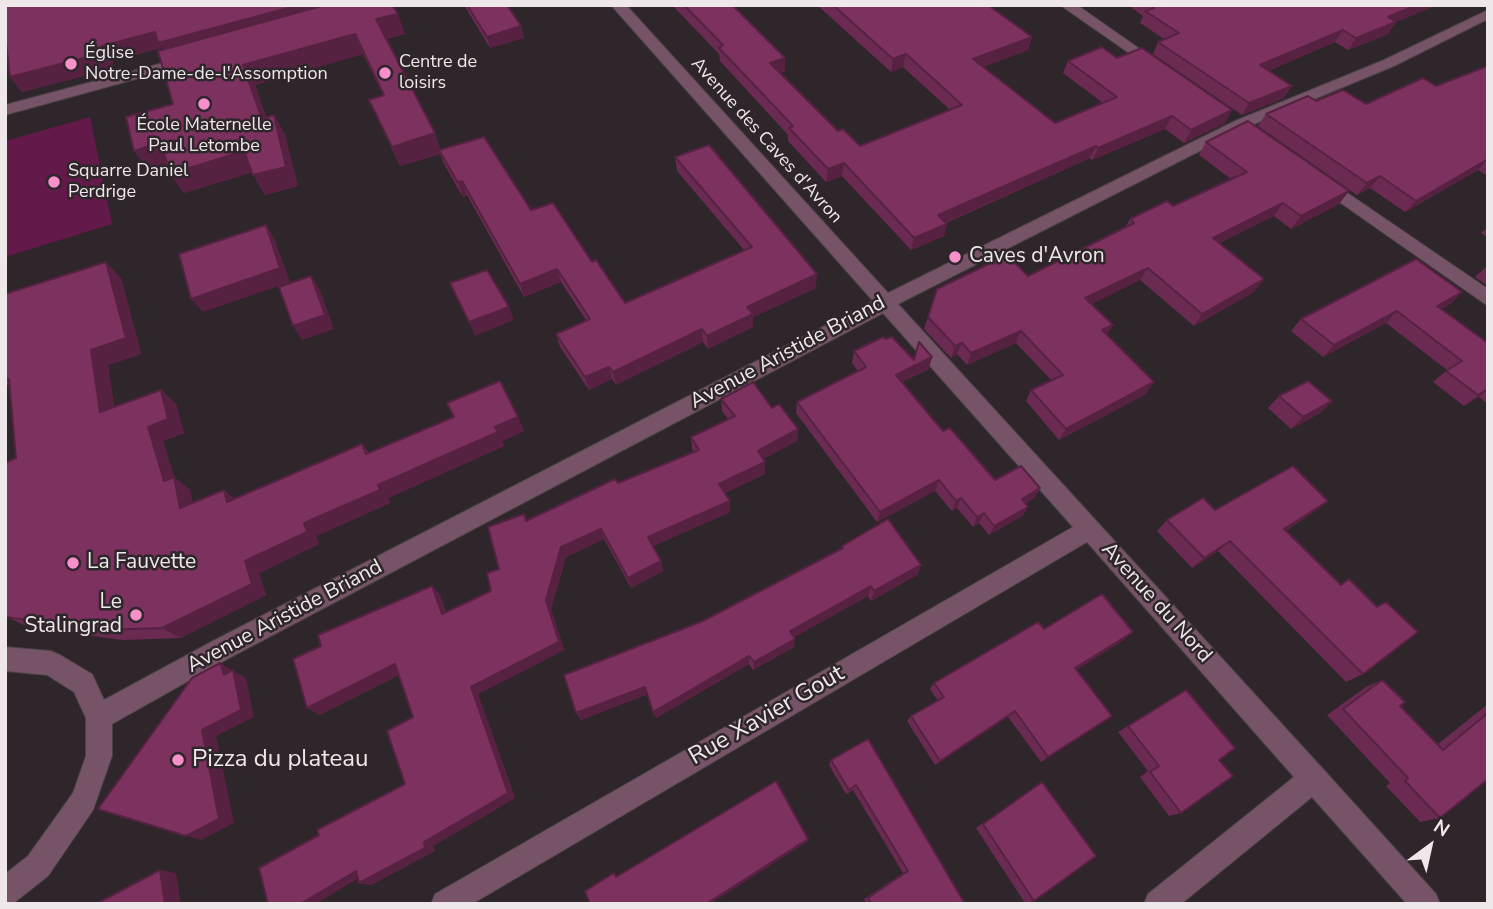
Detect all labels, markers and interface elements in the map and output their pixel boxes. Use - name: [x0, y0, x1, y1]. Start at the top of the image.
- place label: Église Notre-Dame-de-l'Assomption: [85, 43, 328, 86]
- place label: Centre de loisirs: [399, 52, 477, 94]
- street label: Avenue des Caves d'Avron: [686, 54, 846, 228]
- marker: Église Notre-Dame-de-l'Assomption: [63, 56, 79, 72]
- marker: Centre de loisirs: [377, 65, 393, 81]
- marker: École Maternelle Paul Letombe: [196, 96, 212, 112]
- place label: École Maternelle Paul Letombe: [136, 115, 272, 158]
- place label: Squarre Daniel Perdrige: [68, 161, 188, 204]
- marker: Squarre Daniel Perdrige: [46, 174, 62, 190]
- place label: Caves d'Avron: [969, 244, 1105, 270]
- marker: Caves d'Avron: [947, 249, 963, 265]
- street label: Avenue Aristide Briand: [686, 291, 890, 415]
- street label: Avenue du Nord: [1095, 538, 1217, 668]
- place label: La Fauvette: [87, 550, 196, 576]
- marker: La Fauvette: [65, 555, 81, 571]
- street label: Avenue Aristide Briand: [183, 555, 387, 679]
- place label: Le Stalingrad: [25, 590, 122, 640]
- marker: Le Stalingrad: [128, 607, 144, 623]
- street label: Rue Xavier Gout: [684, 660, 850, 772]
- place label: Pizza du plateau: [192, 746, 368, 774]
- marker: Pizza du plateau: [170, 752, 186, 768]
- north arrow: [1395, 811, 1465, 881]
- text: N: [1428, 814, 1454, 843]

